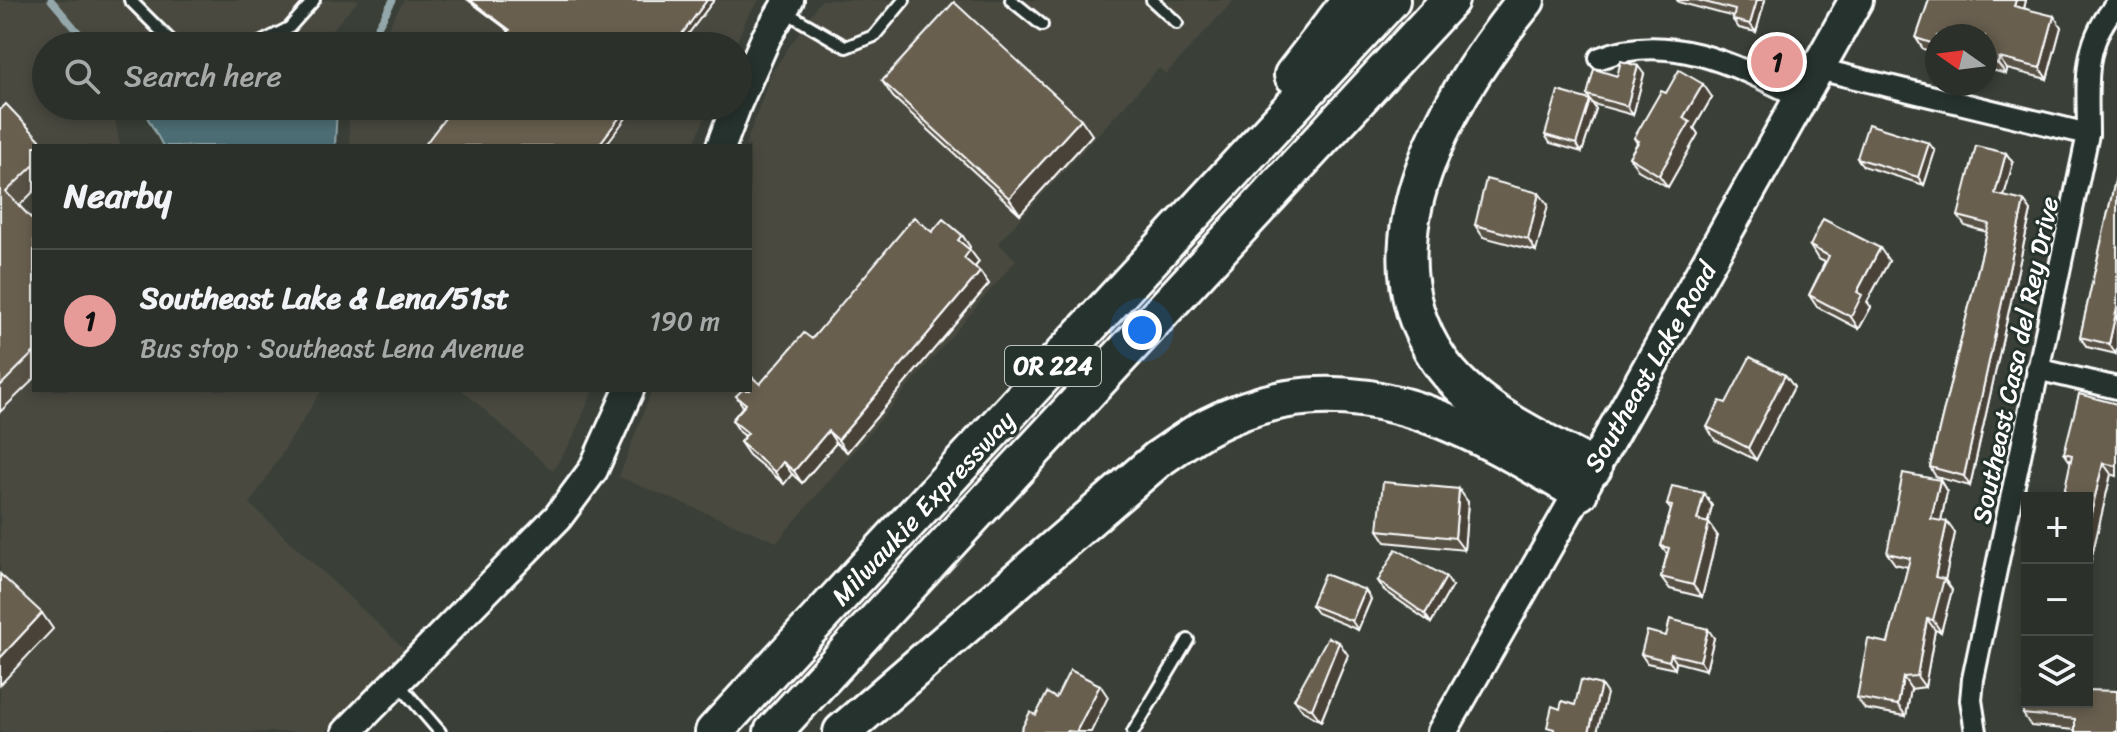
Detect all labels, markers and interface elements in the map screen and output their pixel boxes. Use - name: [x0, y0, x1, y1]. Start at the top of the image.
- north arrow: [1925, 24, 1997, 96]
- search box: [32, 32, 752, 120]
- pin: 1: [1751, 32, 1803, 92]
- text: Search here: [124, 49, 282, 103]
- icon: search: [60, 54, 104, 98]
- text: Nearby: [64, 166, 172, 226]
- street label: Southeast Casa del Rey Drive: [1958, 192, 2072, 528]
- street label: Southeast Lake Road: [1571, 251, 1730, 481]
- text: Southeast Lake & Lena/51st: [140, 271, 509, 325]
- text: 1: [84, 298, 96, 344]
- text: 190 m: [650, 298, 720, 344]
- your location: [1122, 310, 1162, 350]
- text: Bus stop · Southeast Lena Avenue: [140, 325, 524, 371]
- road number: OR 224: [1005, 346, 1101, 386]
- street label: Milwaukie Expressway: [819, 399, 1027, 617]
- map controls: [2021, 492, 2093, 708]
- button: +: [2021, 492, 2093, 564]
- button: −: [2021, 564, 2093, 636]
- button: layers: [2021, 636, 2093, 708]

